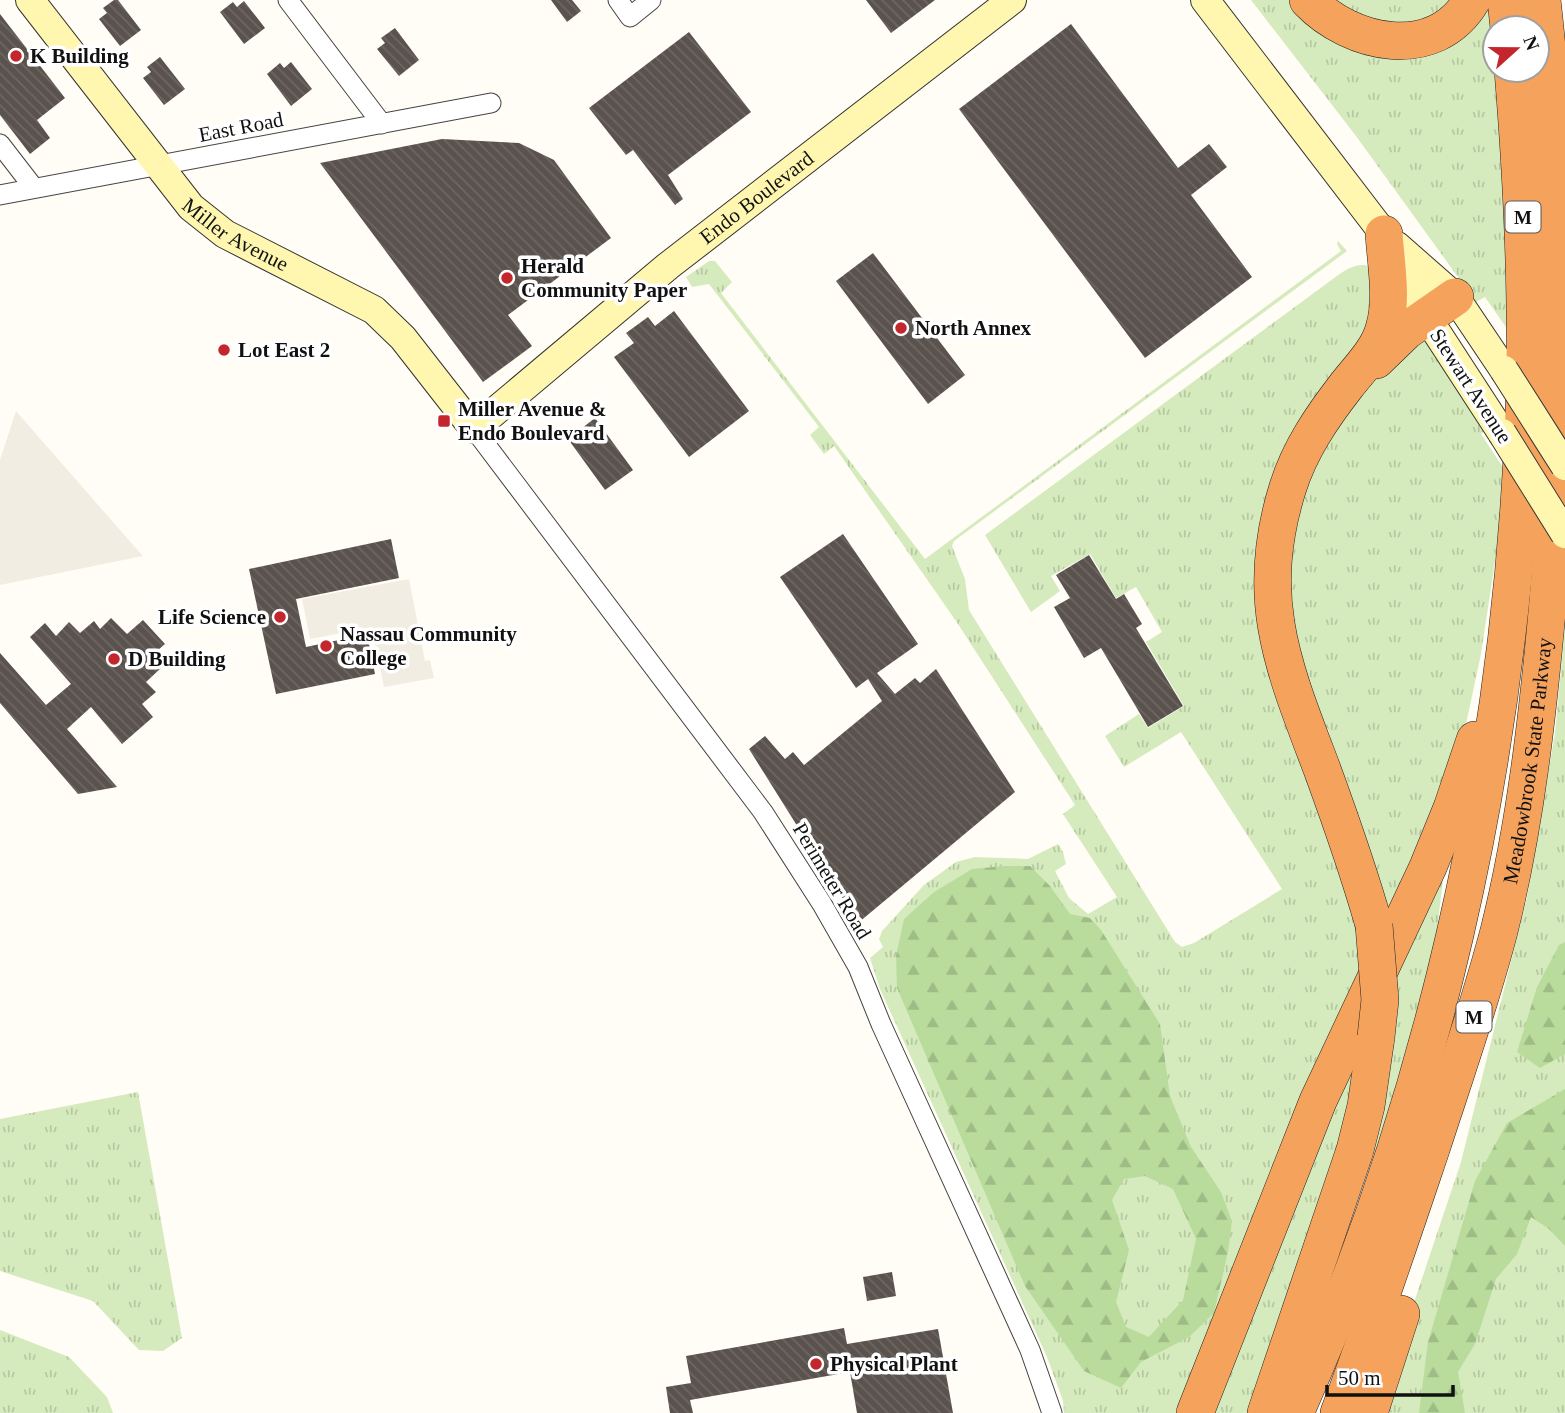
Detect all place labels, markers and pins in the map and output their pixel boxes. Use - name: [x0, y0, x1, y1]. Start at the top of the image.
- place label: K Building: [30, 44, 129, 68]
- marker: K Building: [8, 48, 24, 64]
- place label: Herald Community Paper: [521, 254, 687, 302]
- marker: Herald Community Paper: [499, 270, 515, 286]
- place label: North Annex: [915, 316, 1032, 340]
- marker: North Annex: [893, 320, 909, 336]
- place label: Lot East 2: [238, 338, 330, 362]
- marker: Lot East 2: [216, 342, 232, 358]
- place label: Miller Avenue & Endo Boulevard: [458, 397, 607, 445]
- marker: Miller Avenue & Endo Boulevard: [436, 413, 452, 429]
- place label: Life Science: [158, 605, 266, 629]
- marker: Life Science: [272, 609, 288, 625]
- place label: Nassau Community College: [340, 622, 517, 670]
- marker: Nassau Community College: [318, 638, 334, 654]
- place label: D Building: [128, 647, 226, 671]
- marker: D Building: [106, 651, 122, 667]
- place label: Physical Plant: [830, 1352, 958, 1376]
- marker: Physical Plant: [808, 1356, 824, 1372]

